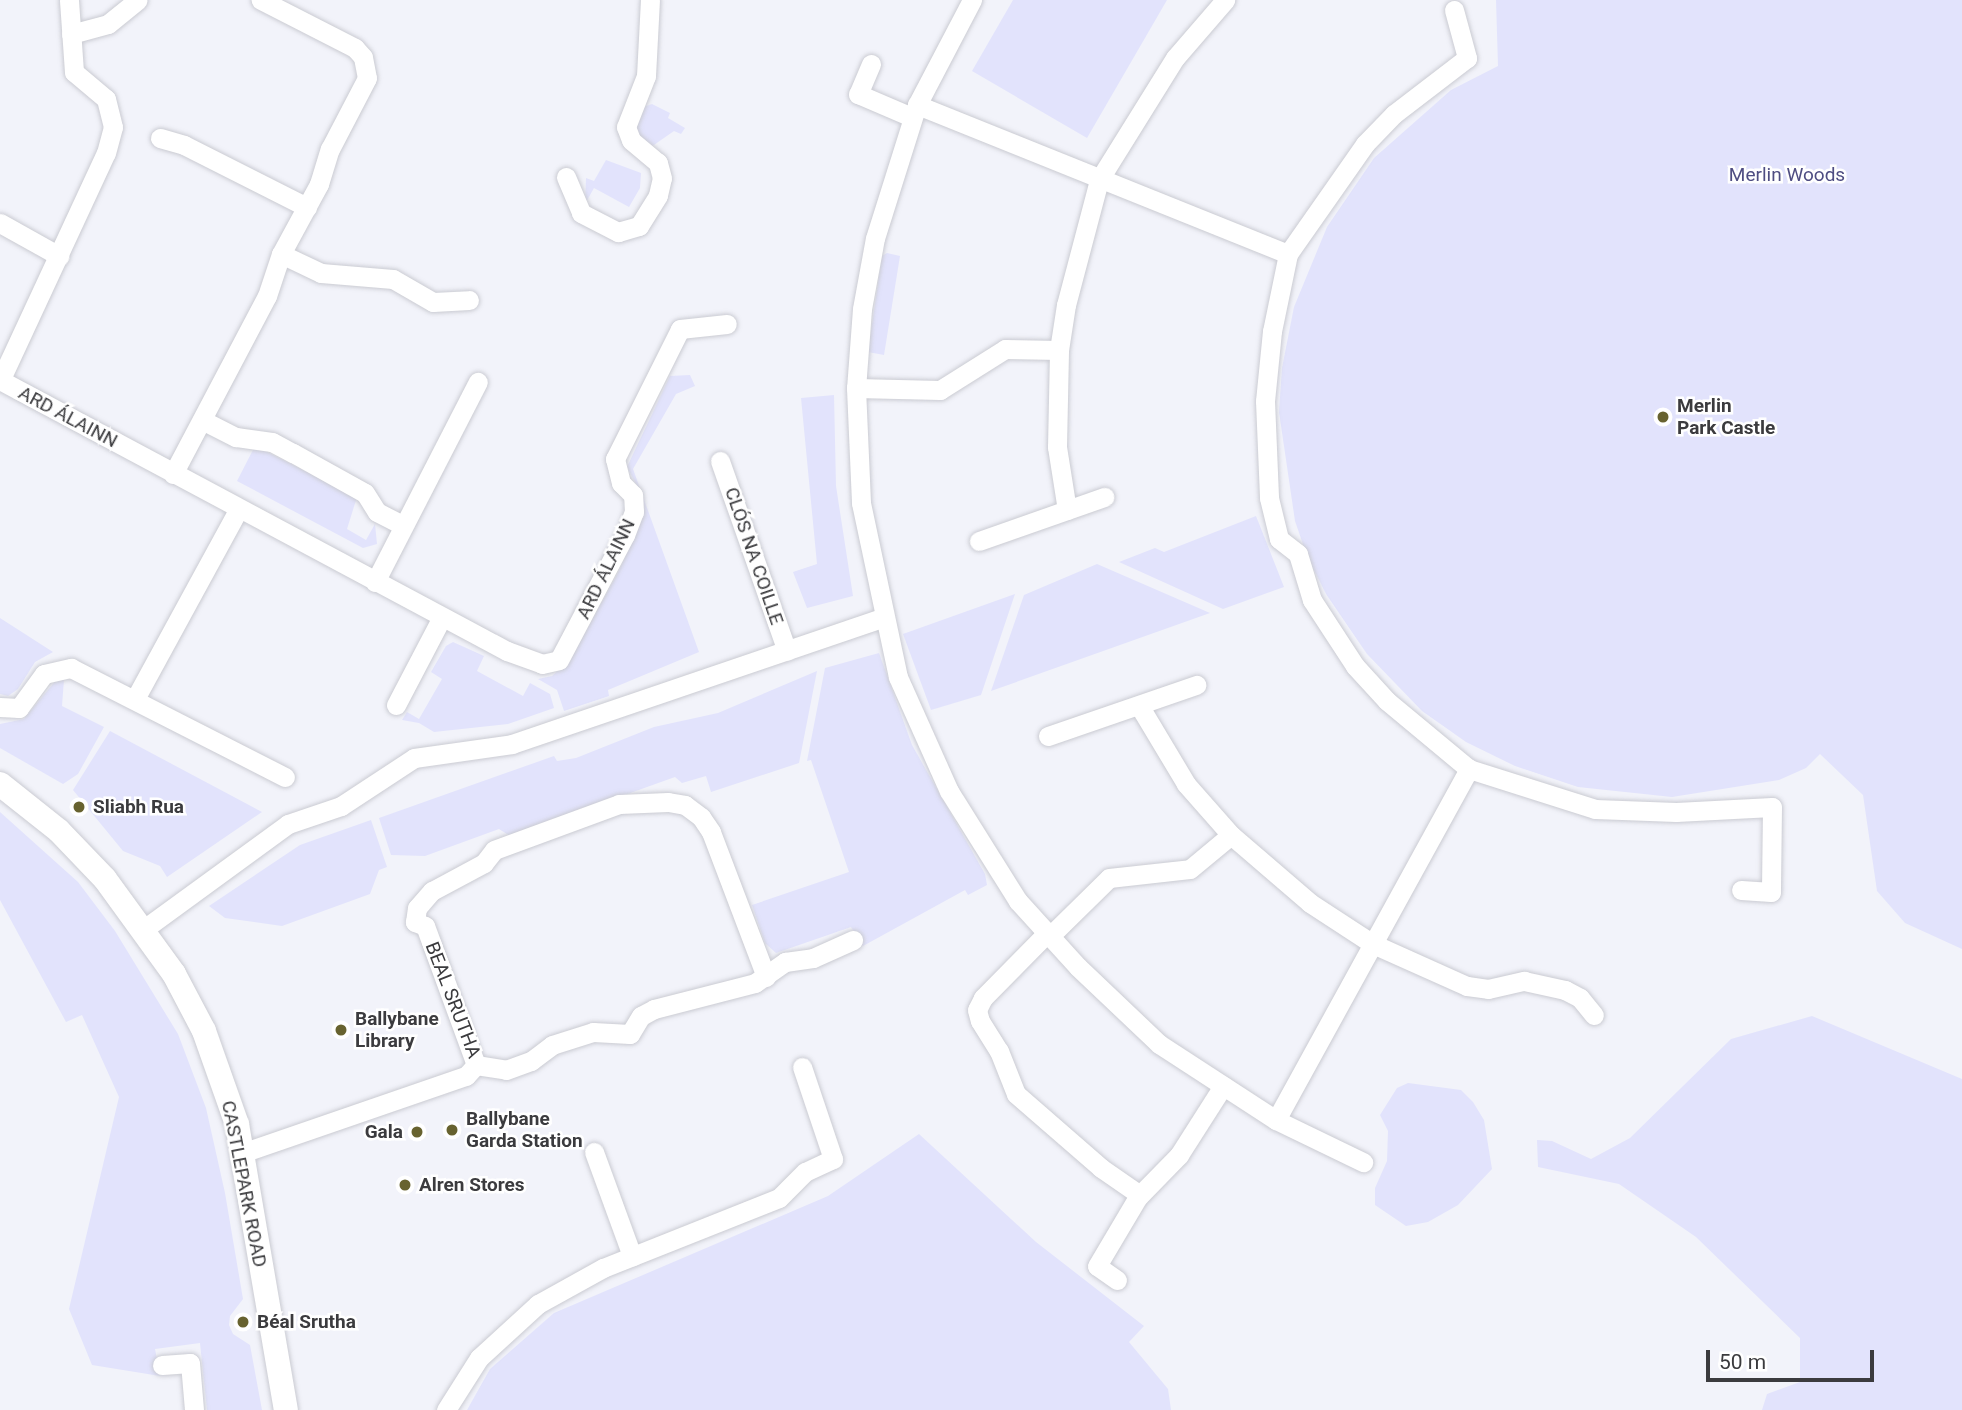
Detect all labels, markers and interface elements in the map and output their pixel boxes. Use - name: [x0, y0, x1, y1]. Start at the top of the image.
- park label: Merlin Woods: [1729, 164, 1845, 186]
- street label: ARD ÁLAINN: [15, 381, 121, 453]
- place label: Merlin Park Castle: [1677, 395, 1775, 439]
- marker: Merlin Park Castle: [1655, 409, 1671, 425]
- street label: CLÓS NA COILLE: [720, 484, 788, 628]
- street label: ARD ÁLAINN: [572, 515, 640, 623]
- place label: Sliabh Rua: [93, 796, 184, 818]
- marker: Sliabh Rua: [71, 799, 87, 815]
- street label: BEAL SRUTHA: [420, 939, 486, 1061]
- place label: Ballybane Library: [355, 1008, 439, 1052]
- marker: Ballybane Library: [333, 1022, 349, 1038]
- street label: CASTLEPARK ROAD: [217, 1099, 271, 1269]
- place label: Ballybane Garda Station: [466, 1108, 583, 1152]
- place label: Gala: [365, 1121, 403, 1143]
- marker: Ballybane Garda Station: [444, 1122, 460, 1138]
- marker: Gala: [409, 1124, 425, 1140]
- place label: Alren Stores: [419, 1174, 525, 1196]
- marker: Alren Stores: [397, 1177, 413, 1193]
- place label: Béal Srutha: [257, 1311, 356, 1333]
- marker: Béal Srutha: [235, 1314, 251, 1330]
- scale bar: [1710, 1336, 1878, 1380]
- text: 50 m: [1719, 1350, 1766, 1374]

